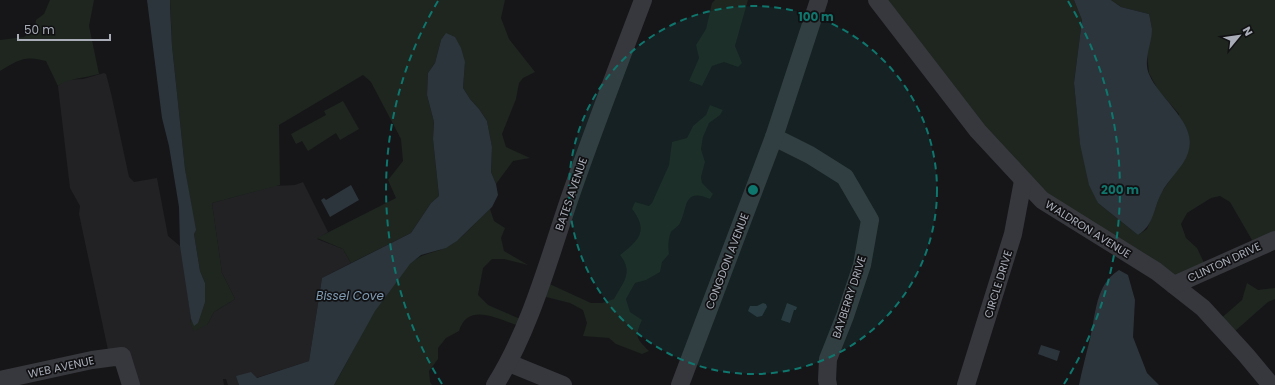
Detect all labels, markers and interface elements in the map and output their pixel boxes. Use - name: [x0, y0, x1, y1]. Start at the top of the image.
- text: 100 m: [798, 8, 834, 25]
- scale bar: [18, 16, 110, 42]
- north arrow: [1219, 16, 1259, 56]
- text: 50 m: [24, 21, 55, 38]
- text: N: [1239, 24, 1257, 39]
- street label: BATES AVENUE: [551, 155, 591, 233]
- text: 200 m: [1101, 181, 1139, 198]
- centre of rings: [746, 183, 760, 197]
- street label: WALDRON AVENUE: [1042, 196, 1134, 262]
- street label: CONGDON AVENUE: [701, 211, 753, 311]
- street label: CLINTON DRIVE: [1185, 238, 1263, 286]
- street label: CIRCLE DRIVE: [980, 248, 1016, 320]
- street label: BAYBERRY DRIVE: [828, 254, 870, 340]
- water label: Bissel Cove: [316, 287, 385, 304]
- street label: WEB AVENUE: [26, 352, 96, 382]

